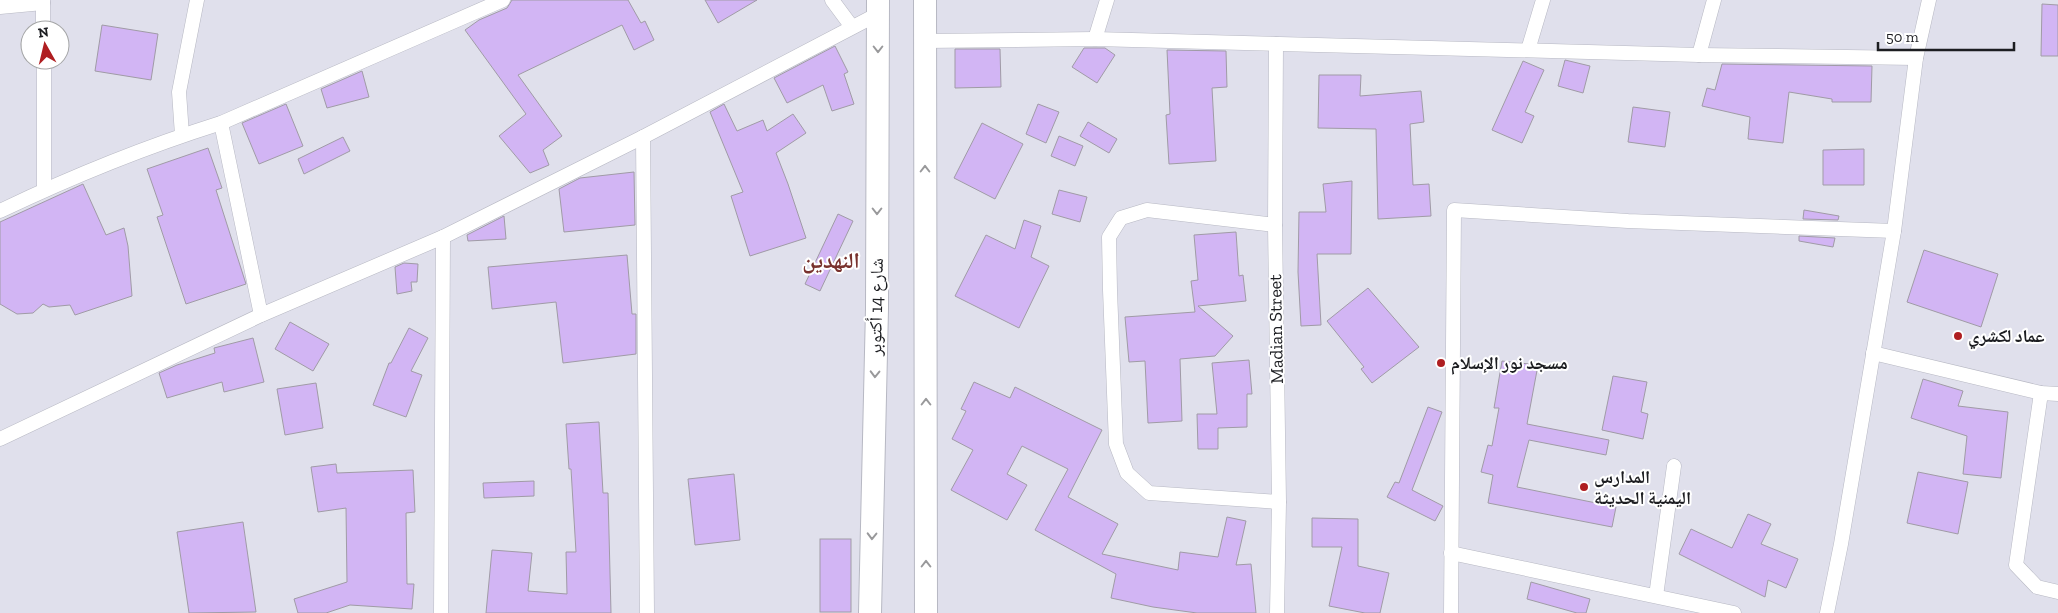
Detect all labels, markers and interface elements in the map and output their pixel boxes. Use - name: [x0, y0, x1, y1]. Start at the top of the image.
- north arrow: [20, 20, 70, 70]
- scale bar: [1878, 20, 2014, 52]
- text: N: [37, 23, 50, 42]
- text: 50 m: [1886, 28, 1919, 46]
- one-way arrow: [873, 45, 883, 53]
- one-way arrow: [920, 165, 930, 173]
- one-way arrow: [872, 208, 882, 215]
- district label: النهدين: [802, 247, 860, 274]
- street label: شارع 14 أكتوبر: [864, 258, 888, 357]
- street label: Madian Street: [1264, 274, 1288, 384]
- place label: عماد لكشري: [1968, 325, 2045, 350]
- marker: عماد لكشري: [1952, 330, 1964, 342]
- place label: مسجد نور الإسلام: [1451, 352, 1568, 375]
- marker: مسجد نور الإسلام: [1435, 357, 1447, 369]
- one-way arrow: [870, 370, 881, 378]
- one-way arrow: [921, 398, 931, 406]
- place label: المدارس اليمنية الحديثة: [1594, 466, 1691, 509]
- marker: المدارس اليمنية الحديثة: [1578, 481, 1590, 493]
- one-way arrow: [866, 532, 877, 540]
- one-way arrow: [921, 560, 931, 568]

